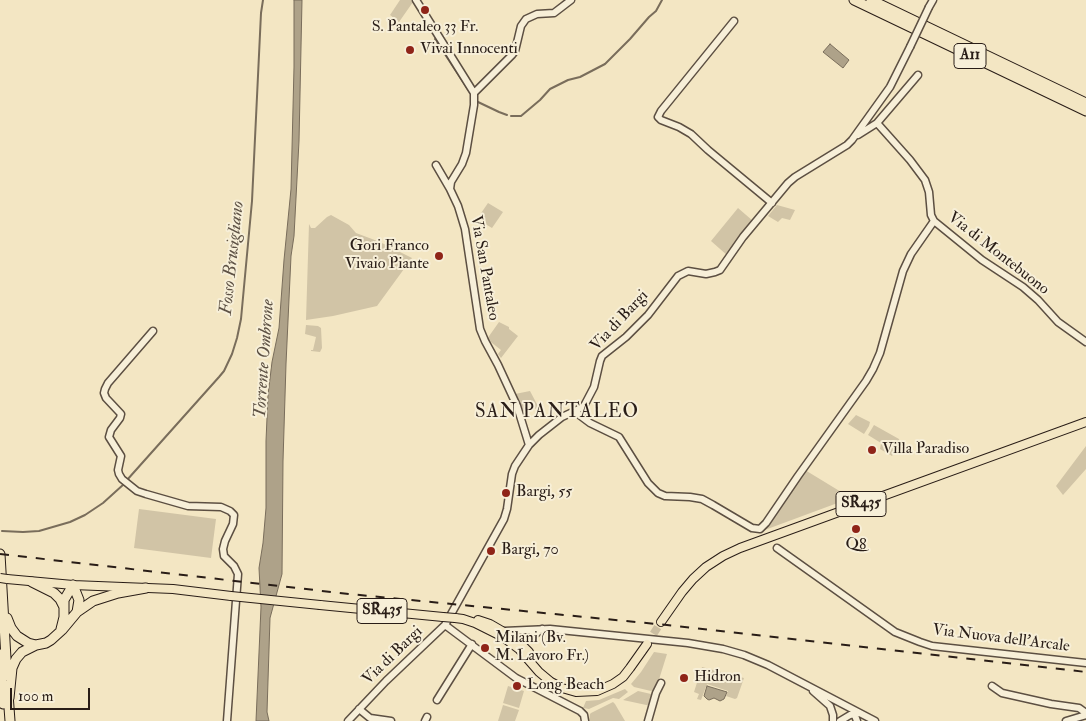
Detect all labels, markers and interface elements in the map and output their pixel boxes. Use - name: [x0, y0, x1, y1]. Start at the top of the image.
- marker: S. Pantaleo 33 Fr.: [419, 4, 431, 16]
- place label: S. Pantaleo 33 Fr.: [372, 18, 478, 38]
- place label: Vivai Innocenti: [420, 40, 518, 60]
- marker: Vivai Innocenti: [404, 44, 416, 56]
- road number: A11: [954, 44, 986, 68]
- water label: Fosso Brusigliano: [216, 200, 250, 316]
- street label: Via di Montebuono: [943, 208, 1053, 300]
- street label: Via San Pantaleo: [465, 214, 503, 322]
- place label: Gori Franco Vivaio Piante: [345, 237, 429, 275]
- marker: Gori Franco Vivaio Piante: [433, 250, 445, 262]
- street label: Via di Bargi: [587, 287, 653, 355]
- water label: Torrente Ombrone: [250, 299, 280, 419]
- district label: SAN PANTALEO: [474, 402, 640, 424]
- place label: Villa Paradiso: [882, 440, 969, 460]
- marker: Villa Paradiso: [866, 444, 878, 456]
- place label: Bargi, 55: [516, 483, 572, 503]
- marker: Bargi, 55: [500, 487, 512, 499]
- road number: SR435: [836, 492, 886, 516]
- marker: Q8: [850, 523, 862, 535]
- place label: Q8: [846, 536, 866, 556]
- place label: Bargi, 70: [501, 541, 559, 561]
- marker: Bargi, 70: [485, 545, 497, 557]
- road number: SR435: [357, 598, 407, 624]
- street label: Via Nuova dell'Arcale: [931, 621, 1071, 657]
- street label: Via di Bargi: [359, 623, 427, 689]
- place label: Milani (Bv. M. Lavoro Fr.): [495, 629, 589, 667]
- marker: Milani (Bv. M. Lavoro Fr.): [479, 642, 491, 654]
- place label: Hidron: [694, 668, 741, 688]
- marker: Hidron: [678, 672, 690, 684]
- place label: Long Beach: [527, 676, 604, 696]
- scale bar: [12, 678, 92, 710]
- marker: Long Beach: [511, 680, 523, 692]
- text: 100 m: [18, 687, 53, 706]

